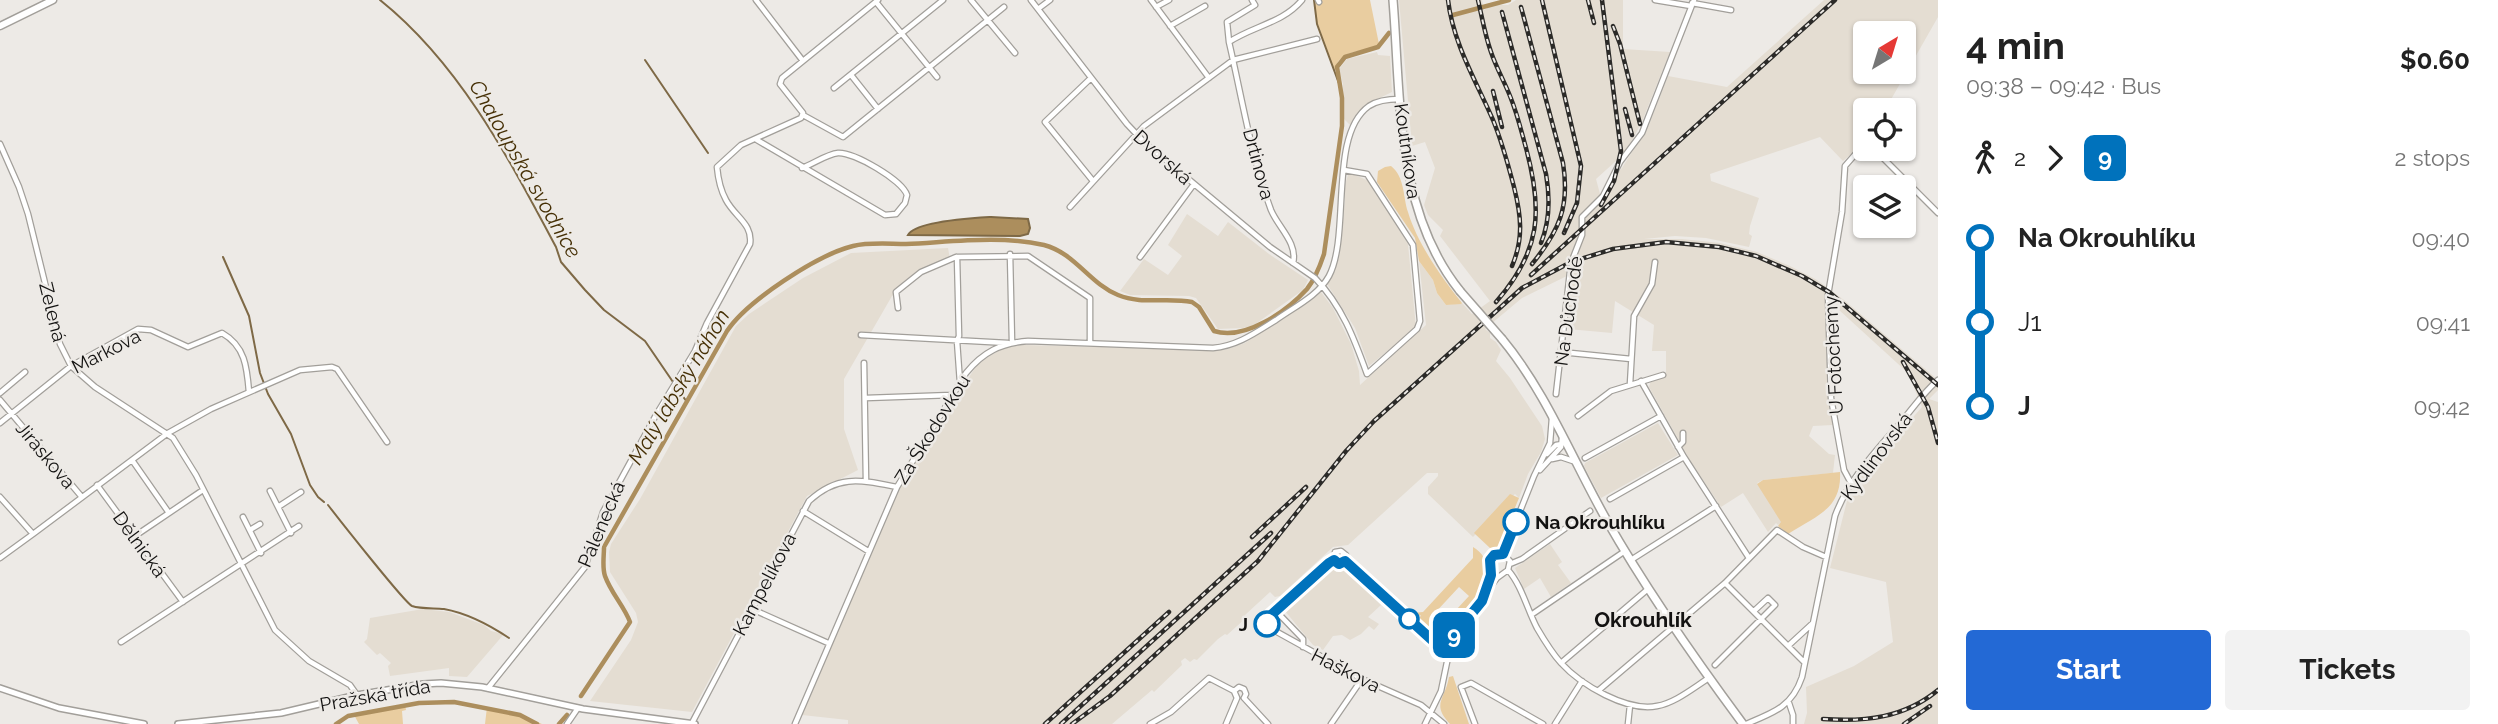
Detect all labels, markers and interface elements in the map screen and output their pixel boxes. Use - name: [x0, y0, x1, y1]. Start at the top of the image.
- north arrow: [1853, 21, 1916, 84]
- map controls: [1853, 21, 1916, 238]
- text: 4 min: [1966, 23, 2065, 68]
- text: $0.60: [2400, 45, 2470, 75]
- text: 09:38 – 09:42 · Bus: [1966, 72, 2161, 99]
- water label: Chaloupská svodnice: [464, 75, 587, 262]
- button: locate: [1853, 98, 1916, 161]
- street label: Koutníkova: [1390, 102, 1426, 200]
- street label: Dvorská: [1129, 125, 1197, 189]
- street label: Drtinova: [1239, 126, 1279, 202]
- icon: walk: [1966, 139, 2004, 177]
- icon: forward: [2036, 139, 2074, 177]
- text: 9: [2098, 143, 2112, 172]
- text: 2: [2014, 144, 2026, 171]
- text: 2 stops: [2395, 144, 2470, 171]
- button: layers: [1853, 175, 1916, 238]
- text: Na Okrouhlíku: [2018, 223, 2196, 253]
- text: 09:40: [2411, 225, 2470, 252]
- street label: Na Důchodě: [1549, 255, 1587, 367]
- street label: Zelená: [35, 280, 71, 344]
- street label: U Fotochemy: [1819, 295, 1847, 415]
- water label: Malý labský náhon: [622, 305, 735, 469]
- text: J1: [2018, 307, 2042, 337]
- text: 09:41: [2416, 309, 2470, 336]
- street label: Markova: [68, 324, 144, 378]
- street label: Za Škodovkou: [890, 370, 974, 488]
- text: J: [2018, 391, 2031, 421]
- text: 09:42: [2414, 393, 2470, 420]
- street label: Kydlinovská: [1836, 408, 1916, 504]
- street label: Jiráskova: [12, 417, 80, 493]
- street label: Pálenecká: [573, 478, 629, 570]
- street label: Dělnická: [109, 507, 171, 581]
- marker: Na Okrouhlíku: [1503, 509, 1529, 535]
- place label: Na Okrouhlíku: [1535, 511, 1665, 533]
- street label: Kampelíkova: [728, 529, 800, 639]
- district label: Okrouhlík: [1594, 607, 1692, 632]
- unlabelled marker: [1399, 609, 1419, 629]
- marker: J: [1254, 611, 1280, 637]
- line badge: 9: [1431, 612, 1477, 658]
- place label: J: [1239, 613, 1248, 635]
- text: 9: [1447, 620, 1461, 649]
- button: Start: [1966, 630, 2211, 710]
- button: Tickets: [2225, 630, 2470, 710]
- street label: Haškova: [1308, 643, 1384, 697]
- street label: Pražská třída: [318, 674, 432, 716]

